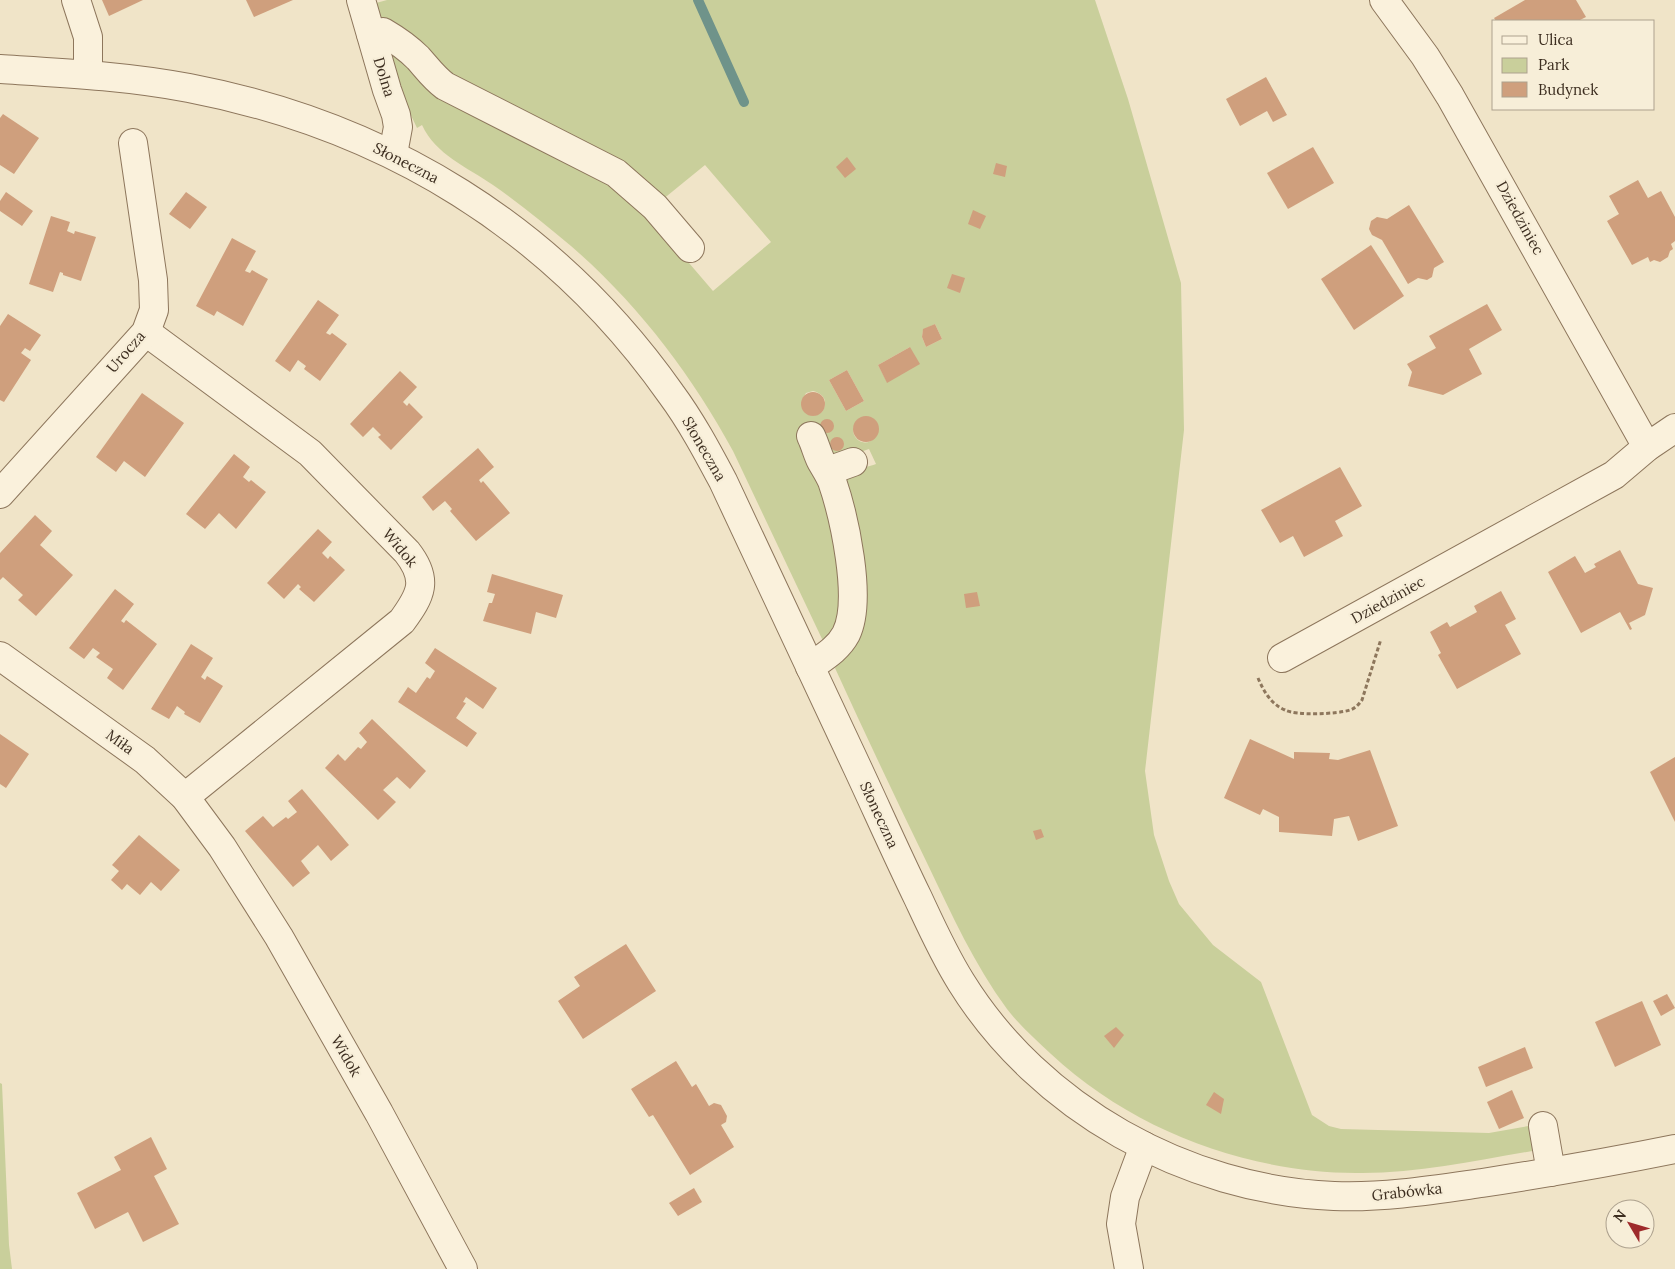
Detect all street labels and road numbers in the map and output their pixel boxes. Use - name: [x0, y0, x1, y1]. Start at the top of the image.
- street label: Dolna: [369, 55, 400, 99]
- street label: Słoneczna: [370, 138, 443, 187]
- street label: Dziedziniec: [1492, 178, 1548, 258]
- street label: Urocza: [102, 326, 149, 377]
- street label: Słoneczna: [678, 413, 731, 485]
- street label: Widok: [379, 524, 422, 571]
- street label: Dziedziniec: [1348, 572, 1428, 628]
- street label: Miła: [102, 725, 138, 758]
- street label: Słoneczna: [856, 778, 903, 851]
- street label: Widok: [327, 1032, 366, 1080]
- street label: Grabówka: [1371, 1178, 1443, 1205]

